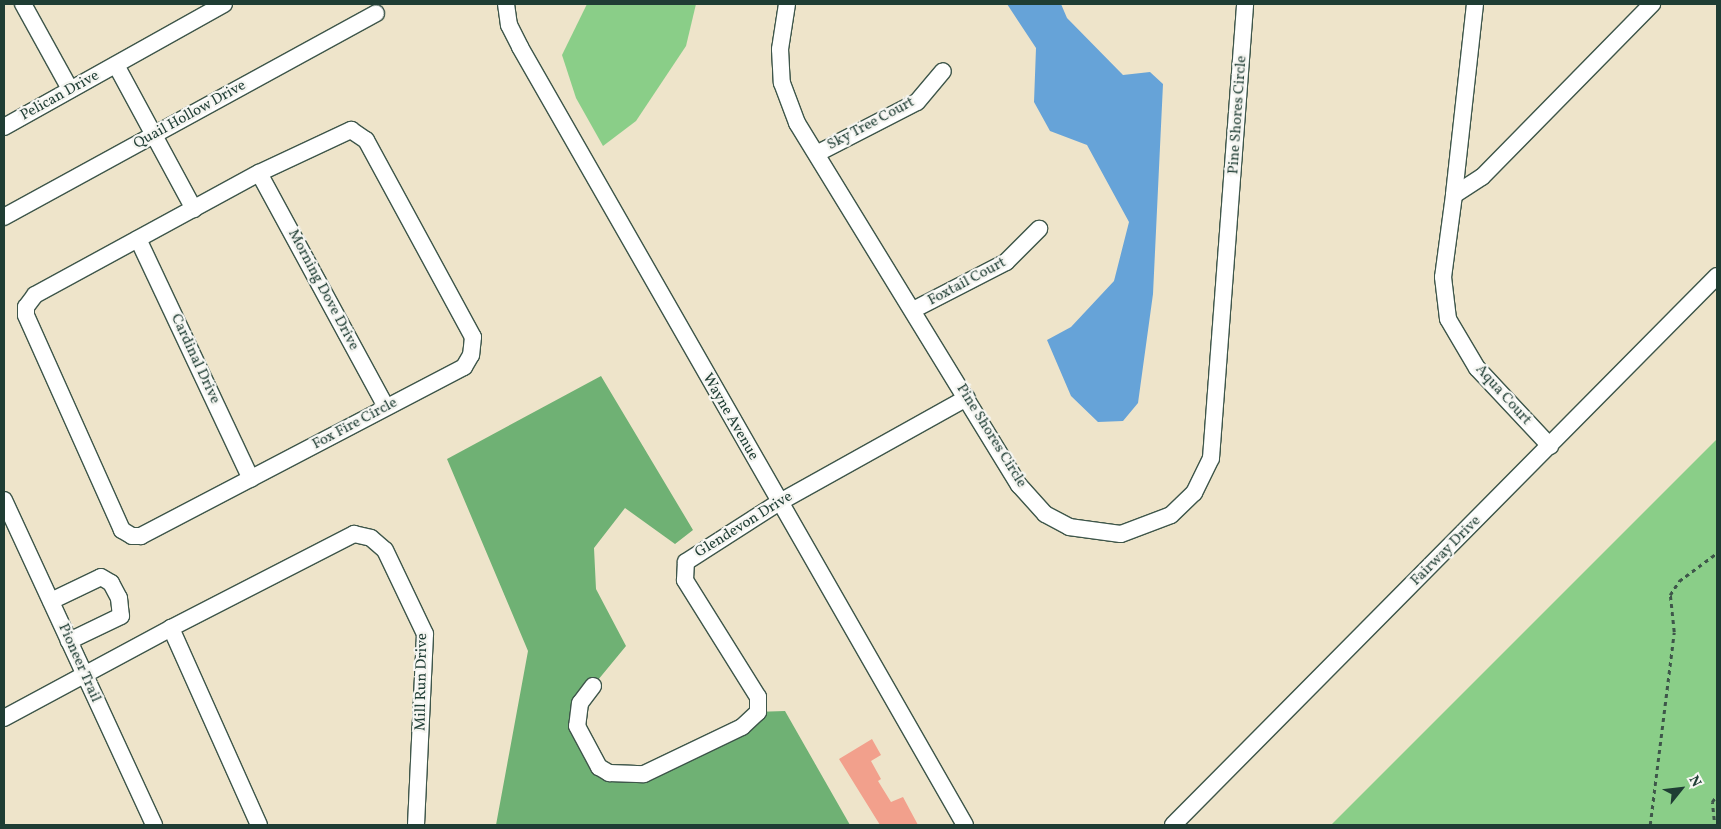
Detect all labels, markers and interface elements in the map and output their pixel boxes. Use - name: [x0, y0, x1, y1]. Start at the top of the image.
- street label: Pine Shores Circle: [1225, 55, 1251, 175]
- street label: Pelican Drive: [17, 67, 103, 125]
- street label: Quail Hollow Drive: [131, 77, 249, 153]
- street label: Sky Tree Court: [824, 93, 918, 155]
- street label: Morning Dove Drive: [284, 226, 362, 354]
- street label: Foxtail Court: [925, 254, 1009, 310]
- street label: Cardinal Drive: [166, 311, 224, 407]
- street label: Aqua Court: [1471, 361, 1535, 429]
- street label: Wayne Avenue: [698, 370, 762, 464]
- street label: Pine Shores Circle: [952, 381, 1030, 491]
- street label: Fox Fire Circle: [309, 394, 401, 454]
- street label: Glendevon Drive: [692, 488, 796, 562]
- street label: Fairway Drive: [1407, 512, 1485, 590]
- street label: Pioneer Trail: [54, 621, 104, 705]
- street label: Mill Run Drive: [412, 633, 432, 731]
- north arrow: [1656, 764, 1706, 814]
- text: N: [1684, 772, 1705, 791]

